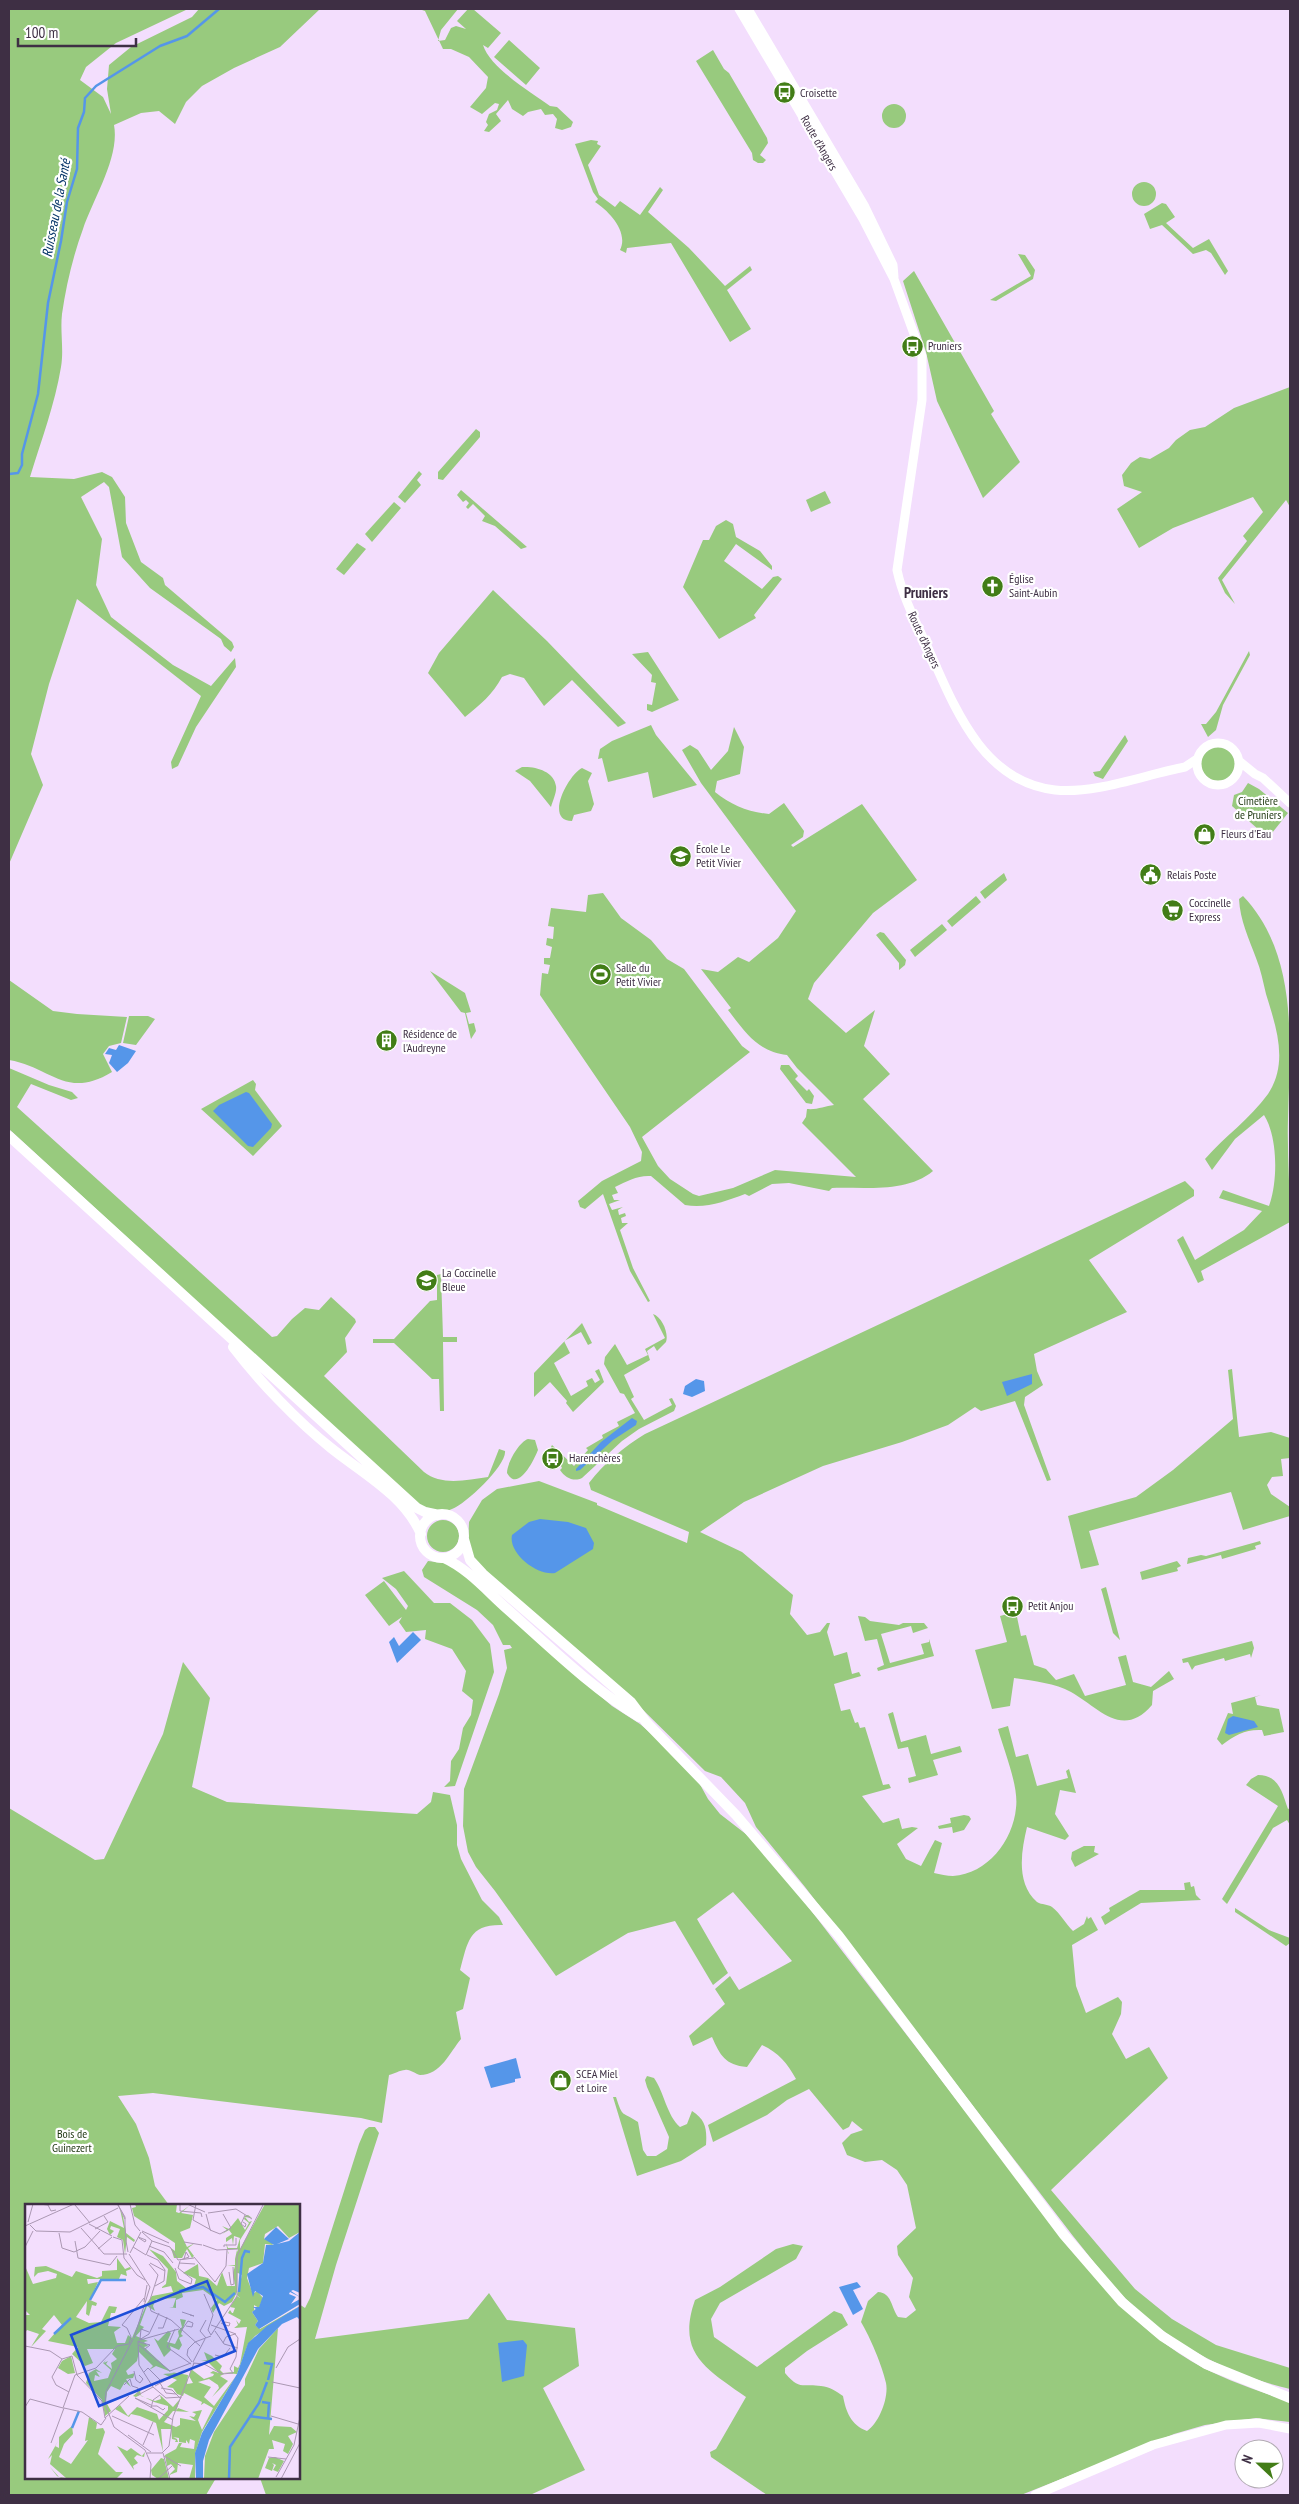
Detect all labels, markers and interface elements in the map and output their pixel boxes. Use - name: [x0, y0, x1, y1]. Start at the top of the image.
- scale bar: [18, 15, 135, 47]
- text: 100 m: [25, 23, 58, 42]
- bus stop icon: Croisette: [772, 81, 796, 105]
- place label: Croisette: [800, 85, 837, 100]
- street label: Route d'Angers: [798, 113, 841, 173]
- water label: Ruisseau de la Santé: [38, 156, 75, 259]
- bus stop icon: Pruniers: [900, 334, 924, 358]
- place label: Pruniers: [928, 338, 962, 353]
- place label: Église Saint-Aubin: [1009, 571, 1057, 600]
- church icon: Église Saint-Aubin: [981, 574, 1005, 598]
- district label: Pruniers: [904, 583, 948, 602]
- street label: Route d'Angers: [905, 609, 944, 671]
- park label: Cimetière de Pruniers: [1235, 793, 1281, 822]
- shop icon: Fleurs d'Eau: [1193, 822, 1217, 846]
- place label: Fleurs d'Eau: [1221, 826, 1271, 841]
- place label: École Le Petit Vivier: [696, 841, 742, 870]
- school or university icon: École Le Petit Vivier: [668, 844, 692, 868]
- public building icon: Relais Poste: [1139, 863, 1163, 887]
- place label: Relais Poste: [1167, 867, 1217, 882]
- place label: Coccinelle Express: [1189, 895, 1231, 924]
- supermarket icon: Coccinelle Express: [1161, 898, 1185, 922]
- place label: Salle du Petit Vivier: [616, 960, 662, 989]
- sports icon: Salle du Petit Vivier: [588, 963, 612, 987]
- place label: Résidence de l'Audreyne: [403, 1026, 457, 1055]
- building icon: Résidence de l'Audreyne: [375, 1029, 399, 1053]
- place label: La Coccinelle Bleue: [442, 1265, 496, 1294]
- school or university icon: La Coccinelle Bleue: [414, 1268, 438, 1292]
- bus stop icon: Harenchères: [541, 1446, 565, 1470]
- place label: Harenchères: [569, 1450, 621, 1465]
- bus stop icon: Petit Anjou: [1000, 1594, 1024, 1618]
- place label: Petit Anjou: [1028, 1598, 1073, 1613]
- place label: SCEA Miel et Loire: [576, 2066, 618, 2095]
- shop icon: SCEA Miel et Loire: [548, 2069, 572, 2093]
- park label: Bois de Guinezert: [52, 2126, 93, 2155]
- inset map: [25, 2204, 300, 2479]
- north arrow: [1234, 2439, 1284, 2489]
- text: N: [1237, 2452, 1257, 2466]

